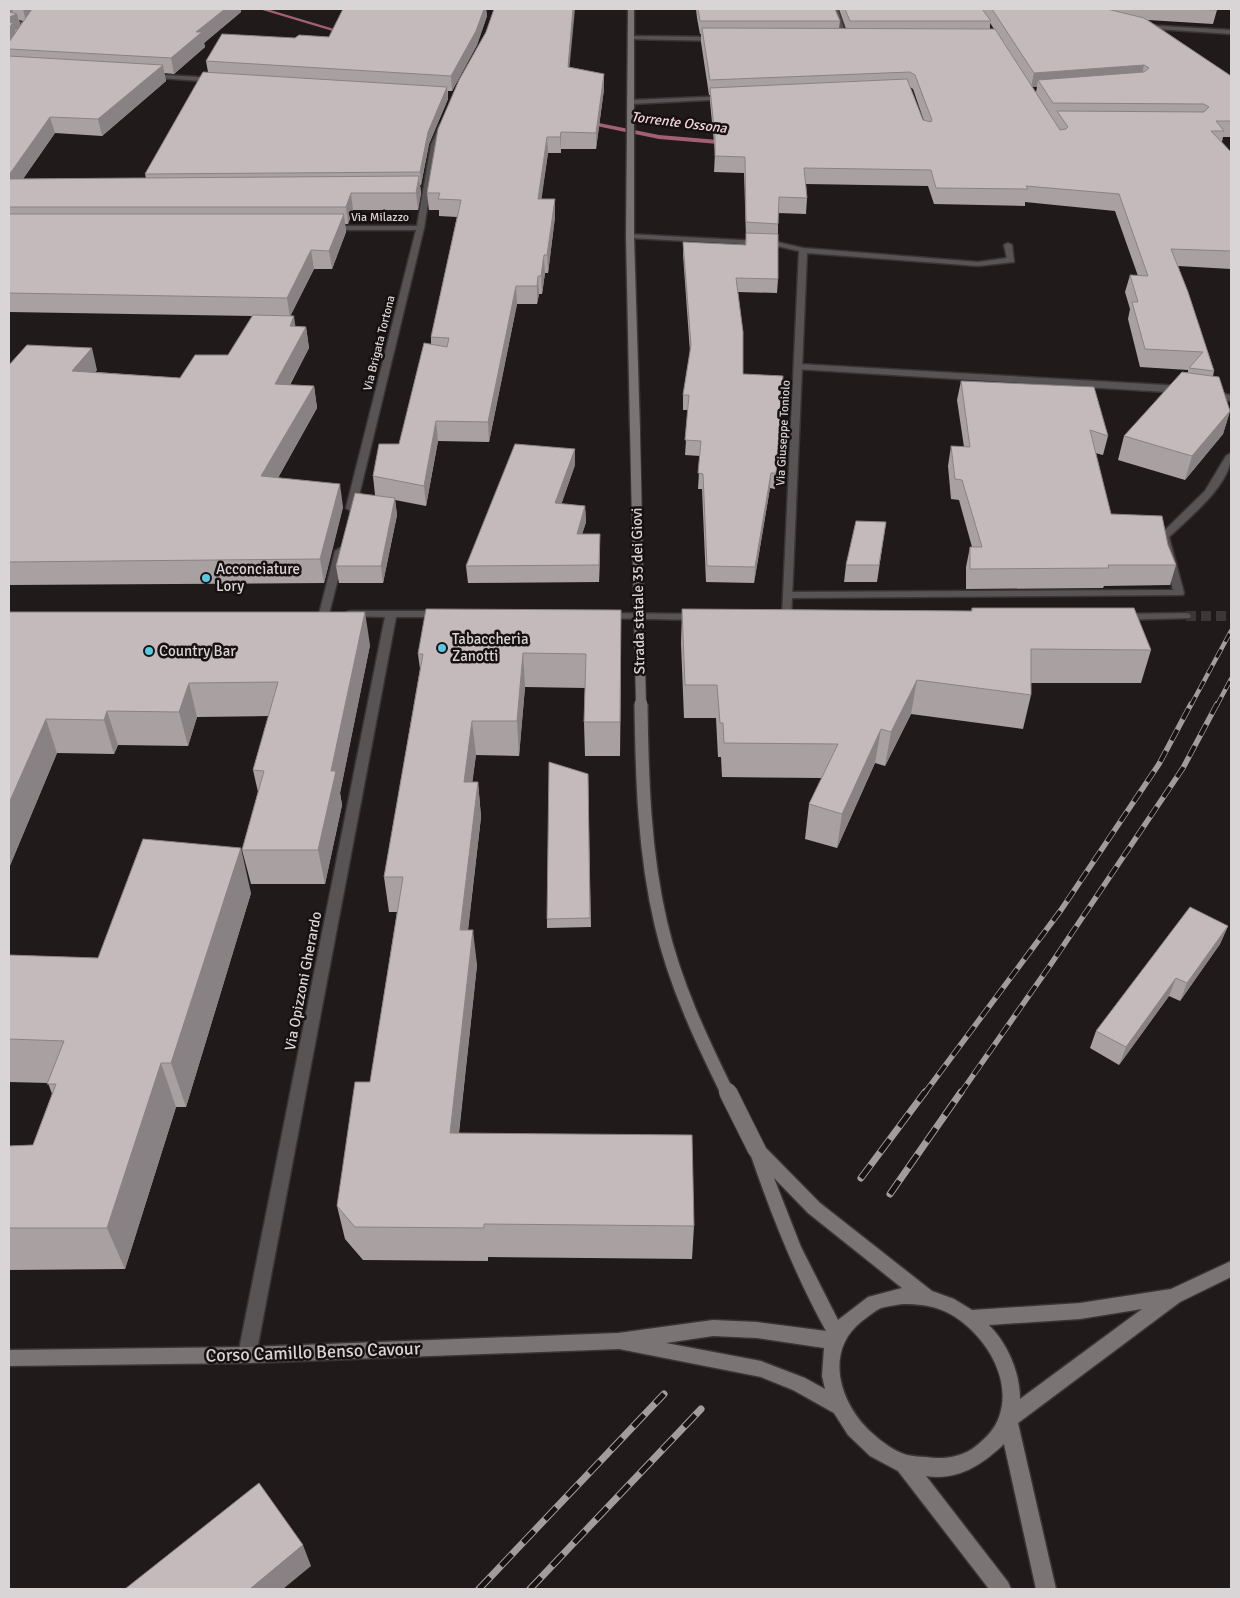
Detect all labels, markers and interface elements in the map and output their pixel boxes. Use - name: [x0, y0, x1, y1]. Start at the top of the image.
- water label: Torrente Ossona: [630, 108, 729, 137]
- street label: Via Milazzo: [351, 210, 409, 225]
- street label: Via Brigata Tortona: [360, 294, 399, 392]
- street label: Via Giuseppe Toniolo: [773, 380, 794, 486]
- street label: Strada statale 35 dei Giovi: [628, 507, 648, 675]
- place label: Acconciature Lory: [216, 560, 300, 595]
- marker: Acconciature Lory: [200, 572, 212, 584]
- place label: Tabaccheria Zanotti: [452, 630, 529, 665]
- place label: Country Bar: [159, 642, 236, 660]
- marker: Tabaccheria Zanotti: [436, 642, 448, 654]
- marker: Country Bar: [143, 645, 155, 657]
- street label: Via Opizzoni Gherardo: [281, 910, 325, 1052]
- street label: Corso Camillo Benso Cavour: [205, 1337, 421, 1367]

